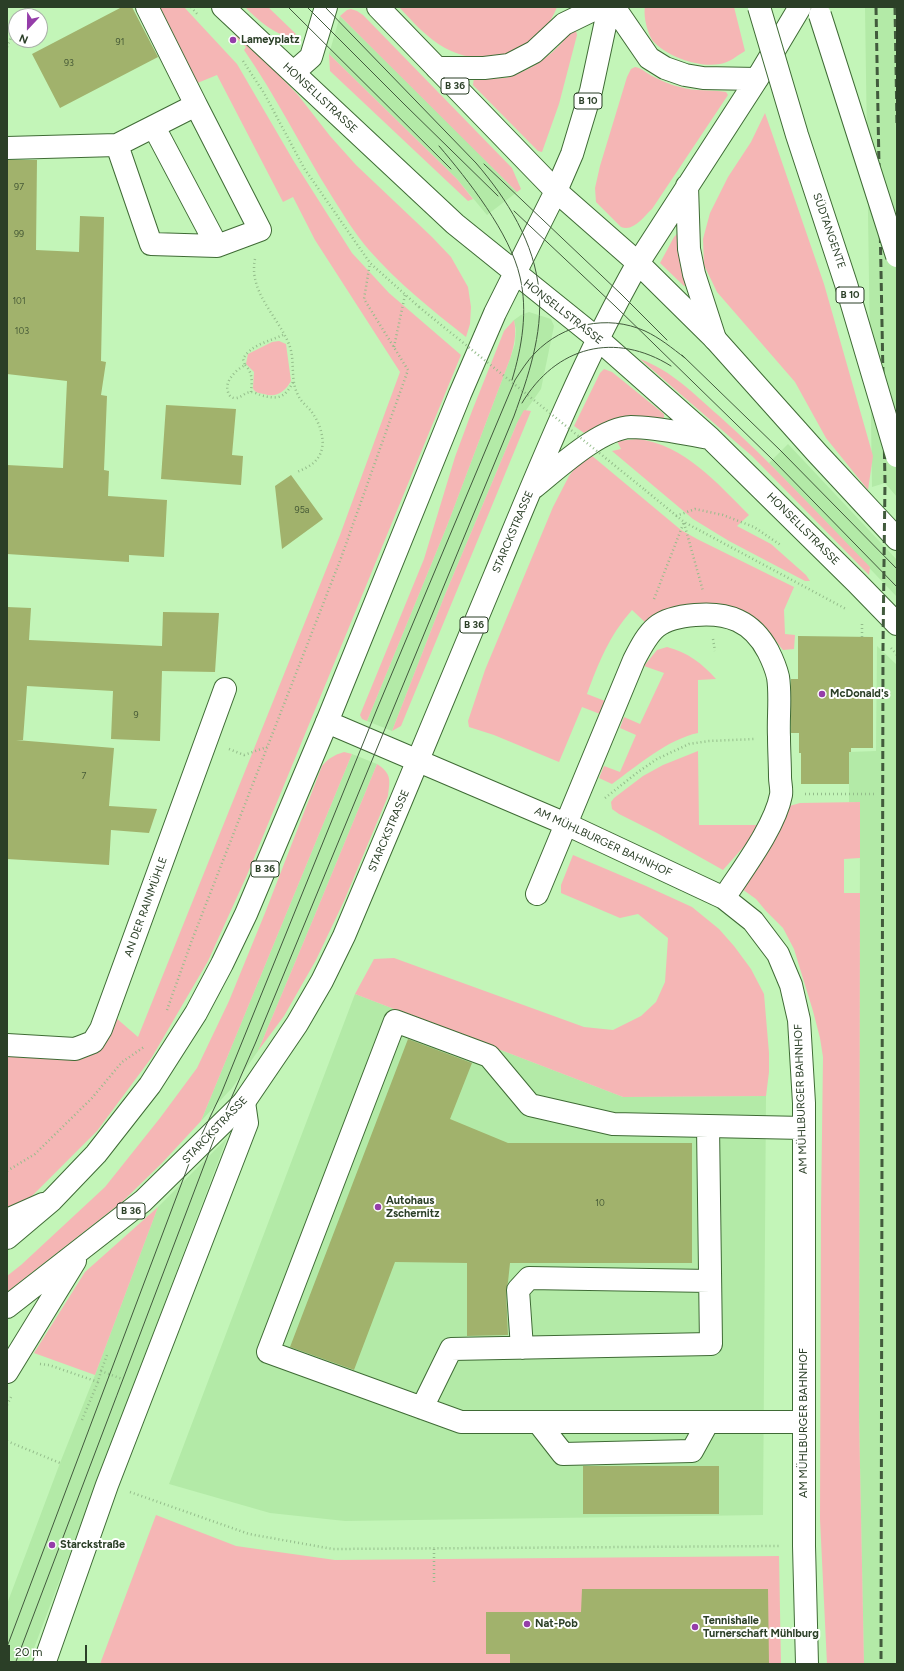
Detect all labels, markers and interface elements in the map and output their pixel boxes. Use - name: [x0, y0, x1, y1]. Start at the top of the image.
- north arrow: [8, 8, 48, 48]
- text: N: [17, 31, 30, 46]
- place label: Lameyplatz: [241, 33, 299, 47]
- marker: Lameyplatz: [228, 35, 238, 45]
- house number: 91: [116, 37, 124, 47]
- house number: 93: [64, 58, 74, 68]
- street label: HONSELLSTRASSE: [280, 60, 360, 136]
- road number: B 36: [441, 78, 469, 94]
- road number: B 10: [574, 93, 602, 109]
- house number: 97: [14, 182, 24, 192]
- street label: SÜDTANGENTE: [810, 191, 848, 271]
- house number: 99: [14, 229, 24, 239]
- street label: HONSELLSTRASSE: [521, 277, 605, 347]
- road number: B 10: [836, 287, 864, 303]
- house number: 101: [12, 296, 26, 306]
- house number: 103: [15, 326, 29, 336]
- street label: STARCKSTRASSE: [490, 489, 536, 575]
- street label: HONSELLSTRASSE: [764, 490, 842, 568]
- house number: 95a: [295, 505, 309, 515]
- road number: B 36: [460, 617, 488, 633]
- place label: McDonald's: [830, 687, 889, 701]
- marker: McDonald's: [817, 689, 827, 699]
- house number: 9: [133, 710, 139, 720]
- house number: 7: [82, 771, 86, 781]
- street label: STARCKSTRASSE: [366, 788, 412, 874]
- street label: AM MÜHLBURGER BAHNHOF: [532, 804, 674, 880]
- street label: AN DER RAINMÜHLE: [122, 855, 170, 959]
- road number: B 36: [251, 861, 279, 877]
- street label: AM MÜHLBURGER BAHNHOF: [792, 1024, 810, 1174]
- street label: STARCKSTRASSE: [180, 1094, 250, 1166]
- place label: Autohaus Zschernitz: [386, 1194, 439, 1220]
- house number: 10: [595, 1198, 605, 1208]
- marker: Autohaus Zschernitz: [373, 1202, 383, 1212]
- road number: B 36: [117, 1203, 145, 1219]
- street label: AM MÜHLBURGER BAHNHOF: [797, 1348, 811, 1498]
- place label: Starckstraße: [60, 1538, 125, 1552]
- marker: Starckstraße: [47, 1540, 57, 1550]
- place label: Tennishalle Turnerschaft Mühlburg: [703, 1614, 819, 1640]
- place label: Nat-Pob: [535, 1617, 578, 1631]
- marker: Nat-Pob: [522, 1619, 532, 1629]
- marker: Tennishalle Turnerschaft Mühlburg: [690, 1622, 700, 1632]
- scale bar: [10, 1637, 89, 1663]
- text: 20 m: [15, 1645, 43, 1659]

